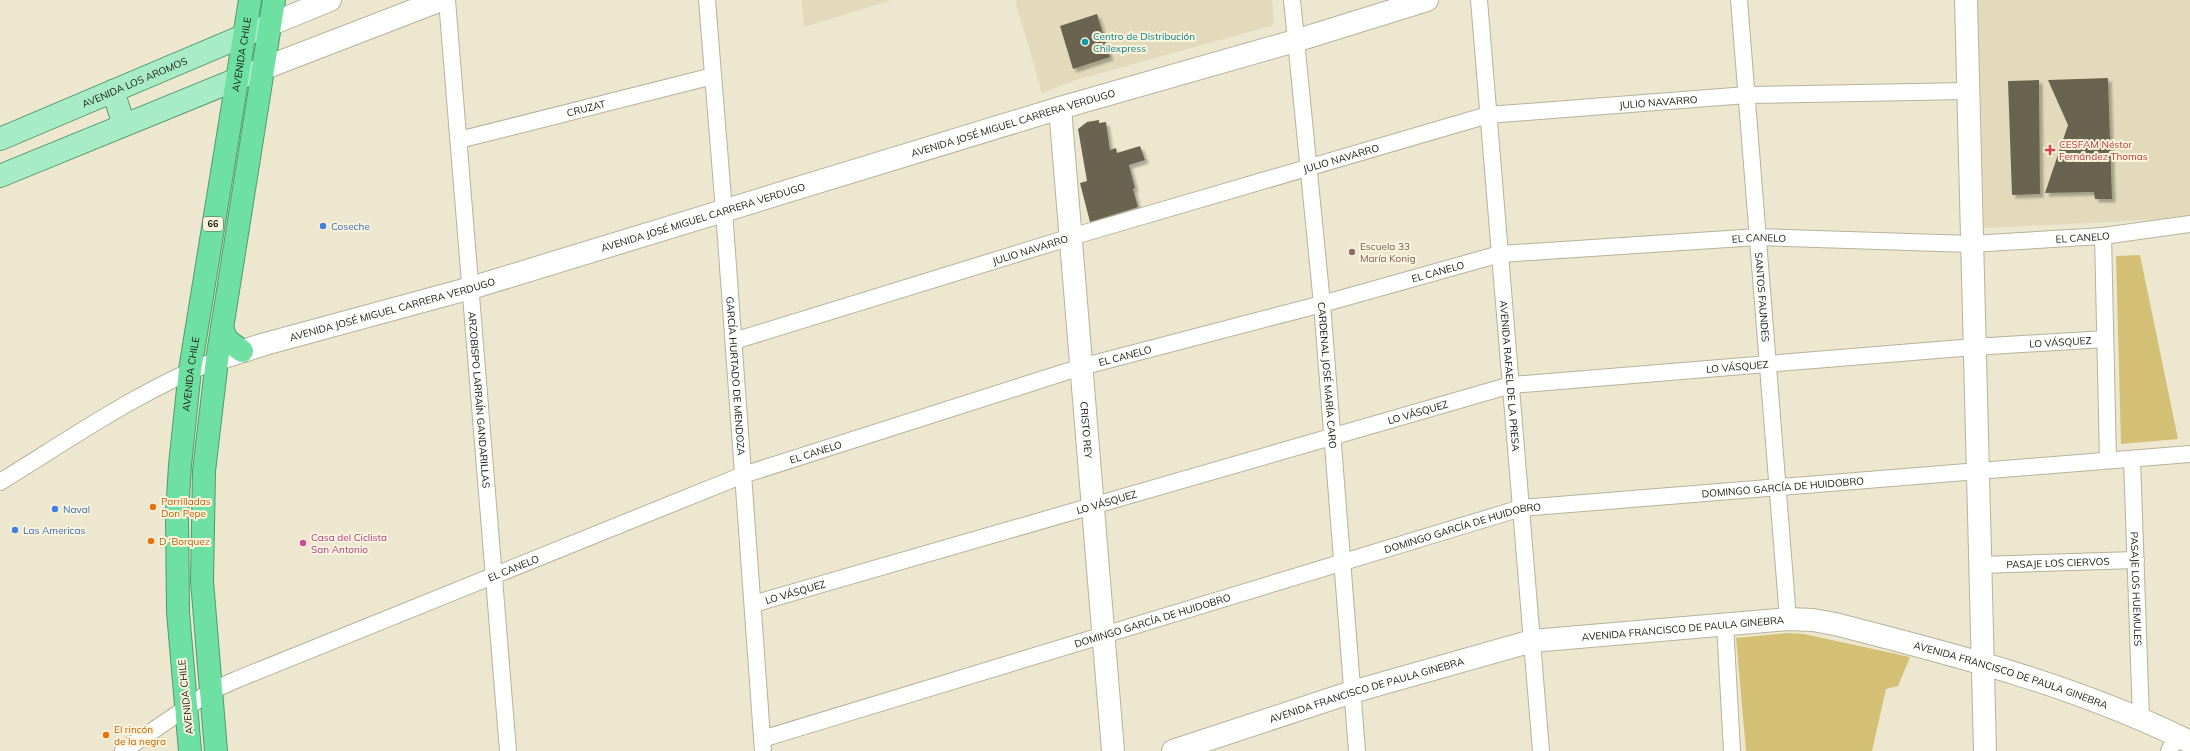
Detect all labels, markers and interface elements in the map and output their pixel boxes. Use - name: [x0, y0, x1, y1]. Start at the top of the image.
- street label: AVENIDA CHILE: [229, 16, 254, 93]
- place label: Centro de Distribución Chilexpress: [1093, 30, 1195, 55]
- marker: Centro de Distribución Chilexpress: [1080, 37, 1090, 47]
- street label: AVENIDA LOS AROMOS: [80, 54, 189, 111]
- street label: AVENIDA JOSÉ MIGUEL CARRERA VERDUGO: [909, 87, 1117, 160]
- street label: JULIO NAVARRO: [1619, 93, 1698, 112]
- street label: CRUZAT: [565, 97, 607, 120]
- place label: CESFAM Néstor Fernández Thomas: [2059, 138, 2148, 163]
- street label: JULIO NAVARRO: [1302, 141, 1381, 176]
- marker: CESFAM Néstor Fernández Thomas: [2044, 144, 2056, 156]
- street label: AVENIDA JOSÉ MIGUEL CARRERA VERDUGO: [599, 180, 807, 255]
- road number: 66: [203, 217, 223, 231]
- place label: Coseche: [331, 220, 370, 233]
- marker: Coseche: [318, 221, 328, 231]
- street label: EL CANELO: [2055, 229, 2111, 246]
- street label: EL CANELO: [1731, 231, 1786, 246]
- street label: JULIO NAVARRO: [991, 232, 1070, 268]
- place label: Escuela 33 María Konig: [1360, 240, 1415, 265]
- marker: Escuela 33 María Konig: [1347, 247, 1357, 257]
- street label: SANTOS FAUNDES: [1752, 252, 1772, 342]
- street label: EL CANELO: [1410, 258, 1466, 286]
- street label: AVENIDA JOSÉ MIGUEL CARRERA VERDUGO: [288, 275, 497, 344]
- street label: GARCÍA HURTADO DE MENDOZA: [723, 296, 748, 457]
- street label: AVENIDA RAFAEL DE LA PRESA: [1497, 300, 1522, 453]
- street label: CARDENAL JOSÉ MARÍA CARO: [1315, 301, 1339, 449]
- street label: ARZOBISPO LARRAÍN GANDARILLAS: [465, 311, 493, 489]
- street label: LO VÁSQUEZ: [2029, 334, 2092, 351]
- street label: AVENIDA CHILE: [180, 336, 202, 412]
- street label: EL CANELO: [1097, 343, 1153, 369]
- street label: LO VÁSQUEZ: [1706, 358, 1769, 376]
- street label: LO VÁSQUEZ: [1386, 398, 1450, 427]
- street label: CRISTO REY: [1077, 401, 1095, 460]
- street label: EL CANELO: [788, 438, 844, 467]
- street label: DOMINGO GARCÍA DE HUIDOBRO: [1701, 474, 1865, 500]
- street label: LO VÁSQUEZ: [1075, 487, 1138, 517]
- place label: Parrilladas Don Pepe: [161, 495, 211, 520]
- street label: DOMINGO GARCÍA DE HUIDOBRO: [1383, 500, 1542, 556]
- marker: Parrilladas Don Pepe: [148, 502, 158, 512]
- place label: Naval: [63, 503, 90, 516]
- marker: Naval: [50, 504, 60, 514]
- place label: Las Americas: [23, 524, 86, 537]
- marker: Las Americas: [10, 525, 20, 535]
- place label: Casa del Ciclista San Antonio: [311, 531, 387, 556]
- street label: PASAJE LOS HUEMULES: [2128, 531, 2144, 646]
- place label: D´Borquez: [159, 535, 210, 548]
- marker: D´Borquez: [146, 536, 156, 546]
- marker: Casa del Ciclista San Antonio: [298, 538, 308, 548]
- street label: EL CANELO: [486, 552, 541, 584]
- street label: PASAJE LOS CIERVOS: [2006, 555, 2110, 571]
- street label: LO VÁSQUEZ: [764, 577, 827, 607]
- street label: DOMINGO GARCÍA DE HUIDOBRO: [1073, 591, 1232, 651]
- street label: AVENIDA FRANCISCO DE PAULA GINEBRA: [1581, 613, 1785, 644]
- street label: AVENIDA FRANCISCO DE PAULA GINEBRA: [1912, 639, 2110, 712]
- street label: AVENIDA FRANCISCO DE PAULA GINEBRA: [1268, 654, 1466, 726]
- street label: AVENIDA CHILE: [175, 659, 196, 735]
- place label: El rincón de la negra: [114, 723, 166, 748]
- marker: El rincón de la negra: [101, 730, 111, 740]

